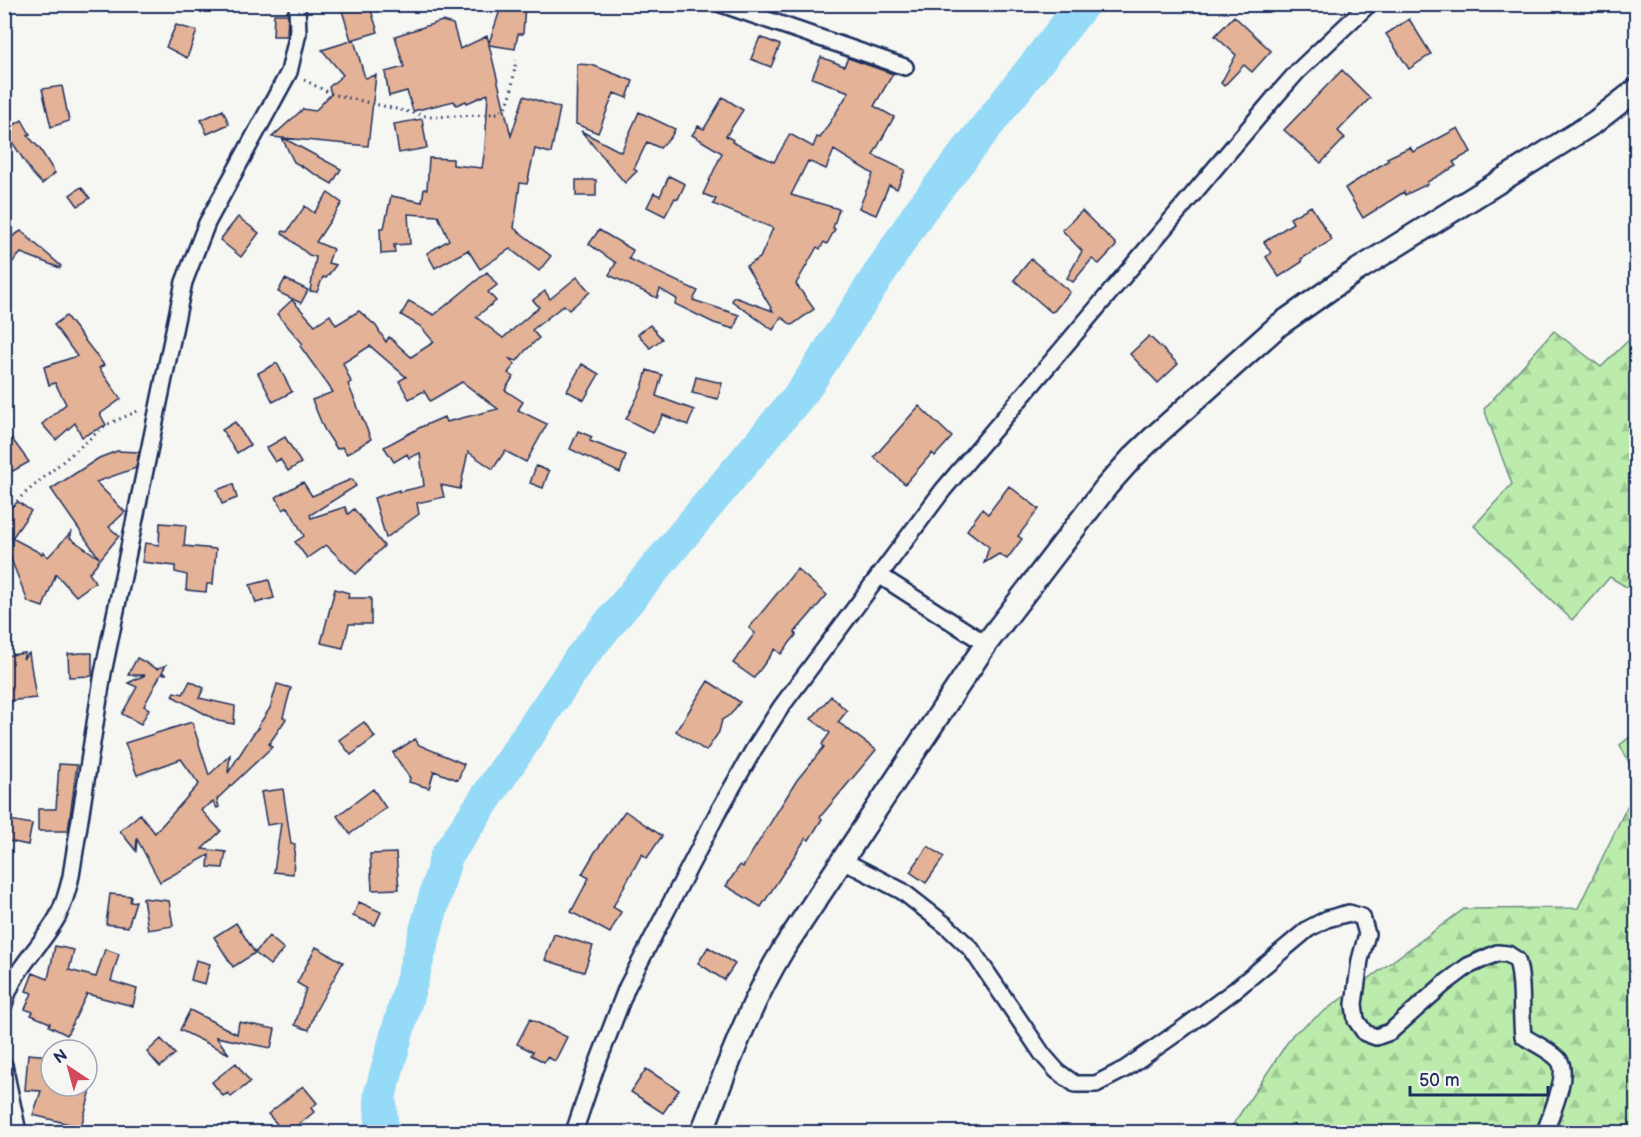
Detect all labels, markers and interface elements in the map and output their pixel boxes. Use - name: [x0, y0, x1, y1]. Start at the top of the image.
- north arrow: [39, 1038, 99, 1098]
- text: N: [51, 1046, 72, 1068]
- scale bar: [1410, 1059, 1548, 1097]
- text: 50 m: [1419, 1070, 1460, 1091]

